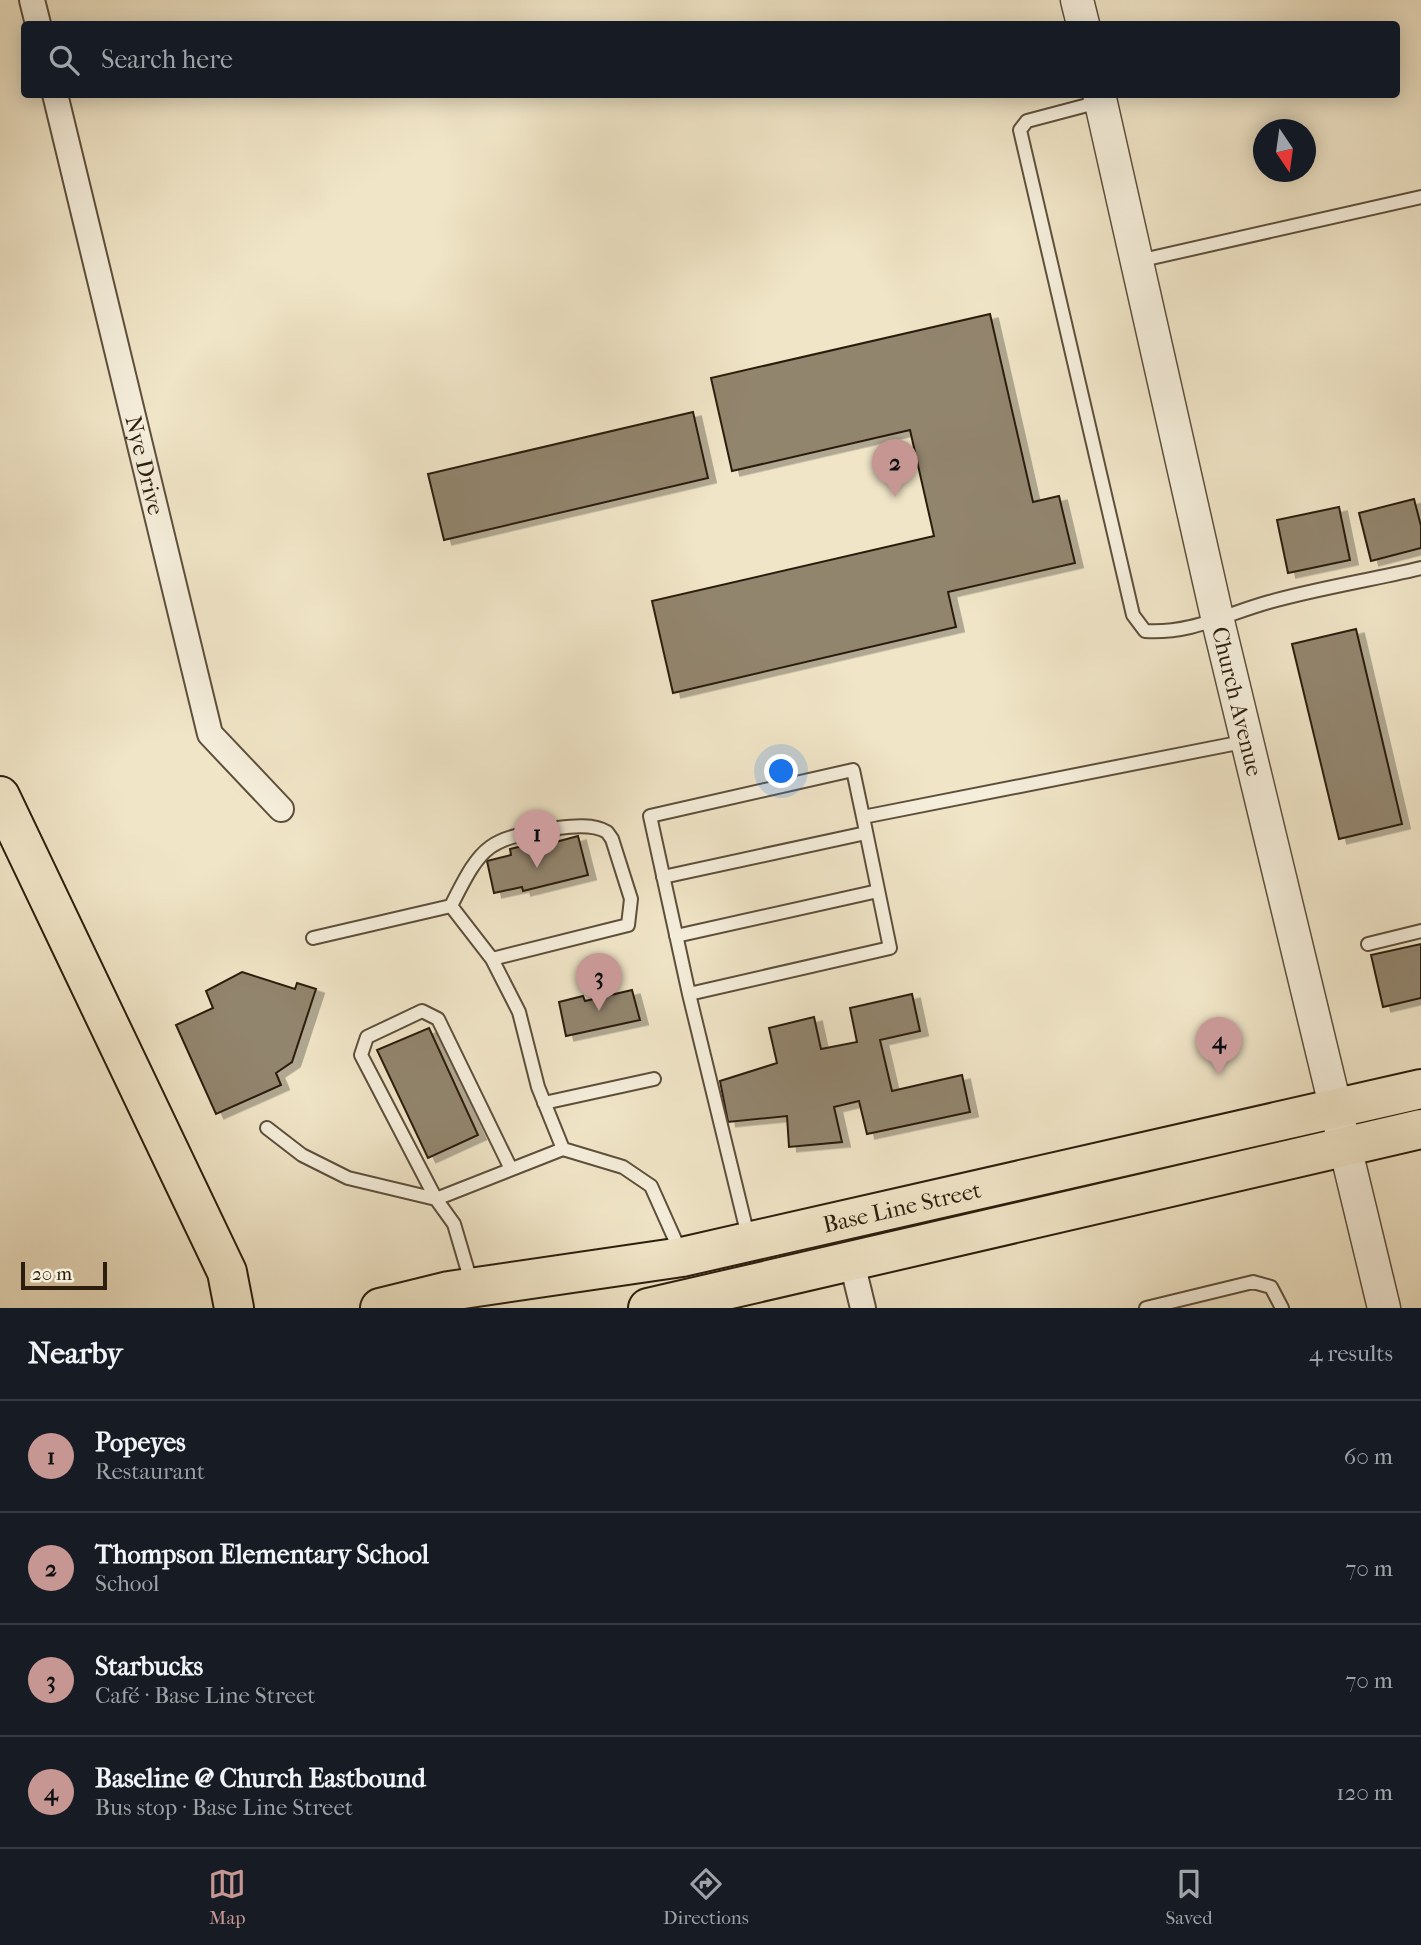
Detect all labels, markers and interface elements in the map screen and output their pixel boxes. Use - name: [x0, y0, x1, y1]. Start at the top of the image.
- search box: [21, 21, 1400, 98]
- icon: search: [45, 41, 83, 79]
- text: Search here: [101, 44, 233, 75]
- north arrow: [1253, 119, 1316, 182]
- street label: Nye Drive: [120, 413, 170, 518]
- pin: 2: [872, 439, 918, 497]
- street label: Church Avenue: [1206, 624, 1269, 779]
- your location: [764, 754, 798, 788]
- pin: 1: [514, 810, 560, 868]
- pin: 3: [576, 953, 622, 1011]
- pin: 4: [1196, 1017, 1242, 1075]
- street label: Base Line Street: [820, 1176, 984, 1238]
- scale bar: [21, 1259, 107, 1291]
- text: 20 m: [32, 1263, 72, 1285]
- text: Nearby: [28, 1336, 123, 1371]
- text: 4 results: [1309, 1340, 1393, 1367]
- text: Popeyes: [95, 1427, 186, 1458]
- text: 1: [47, 1443, 55, 1470]
- text: 60 m: [1344, 1443, 1393, 1470]
- text: Restaurant: [95, 1458, 205, 1485]
- text: Thompson Elementary School: [95, 1539, 429, 1570]
- text: 2: [45, 1555, 57, 1582]
- text: 70 m: [1345, 1555, 1393, 1582]
- text: School: [95, 1570, 159, 1597]
- text: Starbucks: [95, 1651, 203, 1682]
- text: 3: [46, 1667, 56, 1694]
- text: 70 m: [1345, 1667, 1393, 1694]
- text: Café · Base Line Street: [95, 1682, 316, 1709]
- text: Baseline @ Church Eastbound: [95, 1763, 426, 1794]
- text: 4: [44, 1779, 58, 1806]
- text: 120 m: [1336, 1779, 1393, 1806]
- text: Bus stop · Base Line Street: [95, 1794, 353, 1821]
- tab: Map: [208, 1865, 246, 1929]
- tab: Directions: [663, 1865, 749, 1929]
- tab: Saved: [1165, 1865, 1213, 1929]

